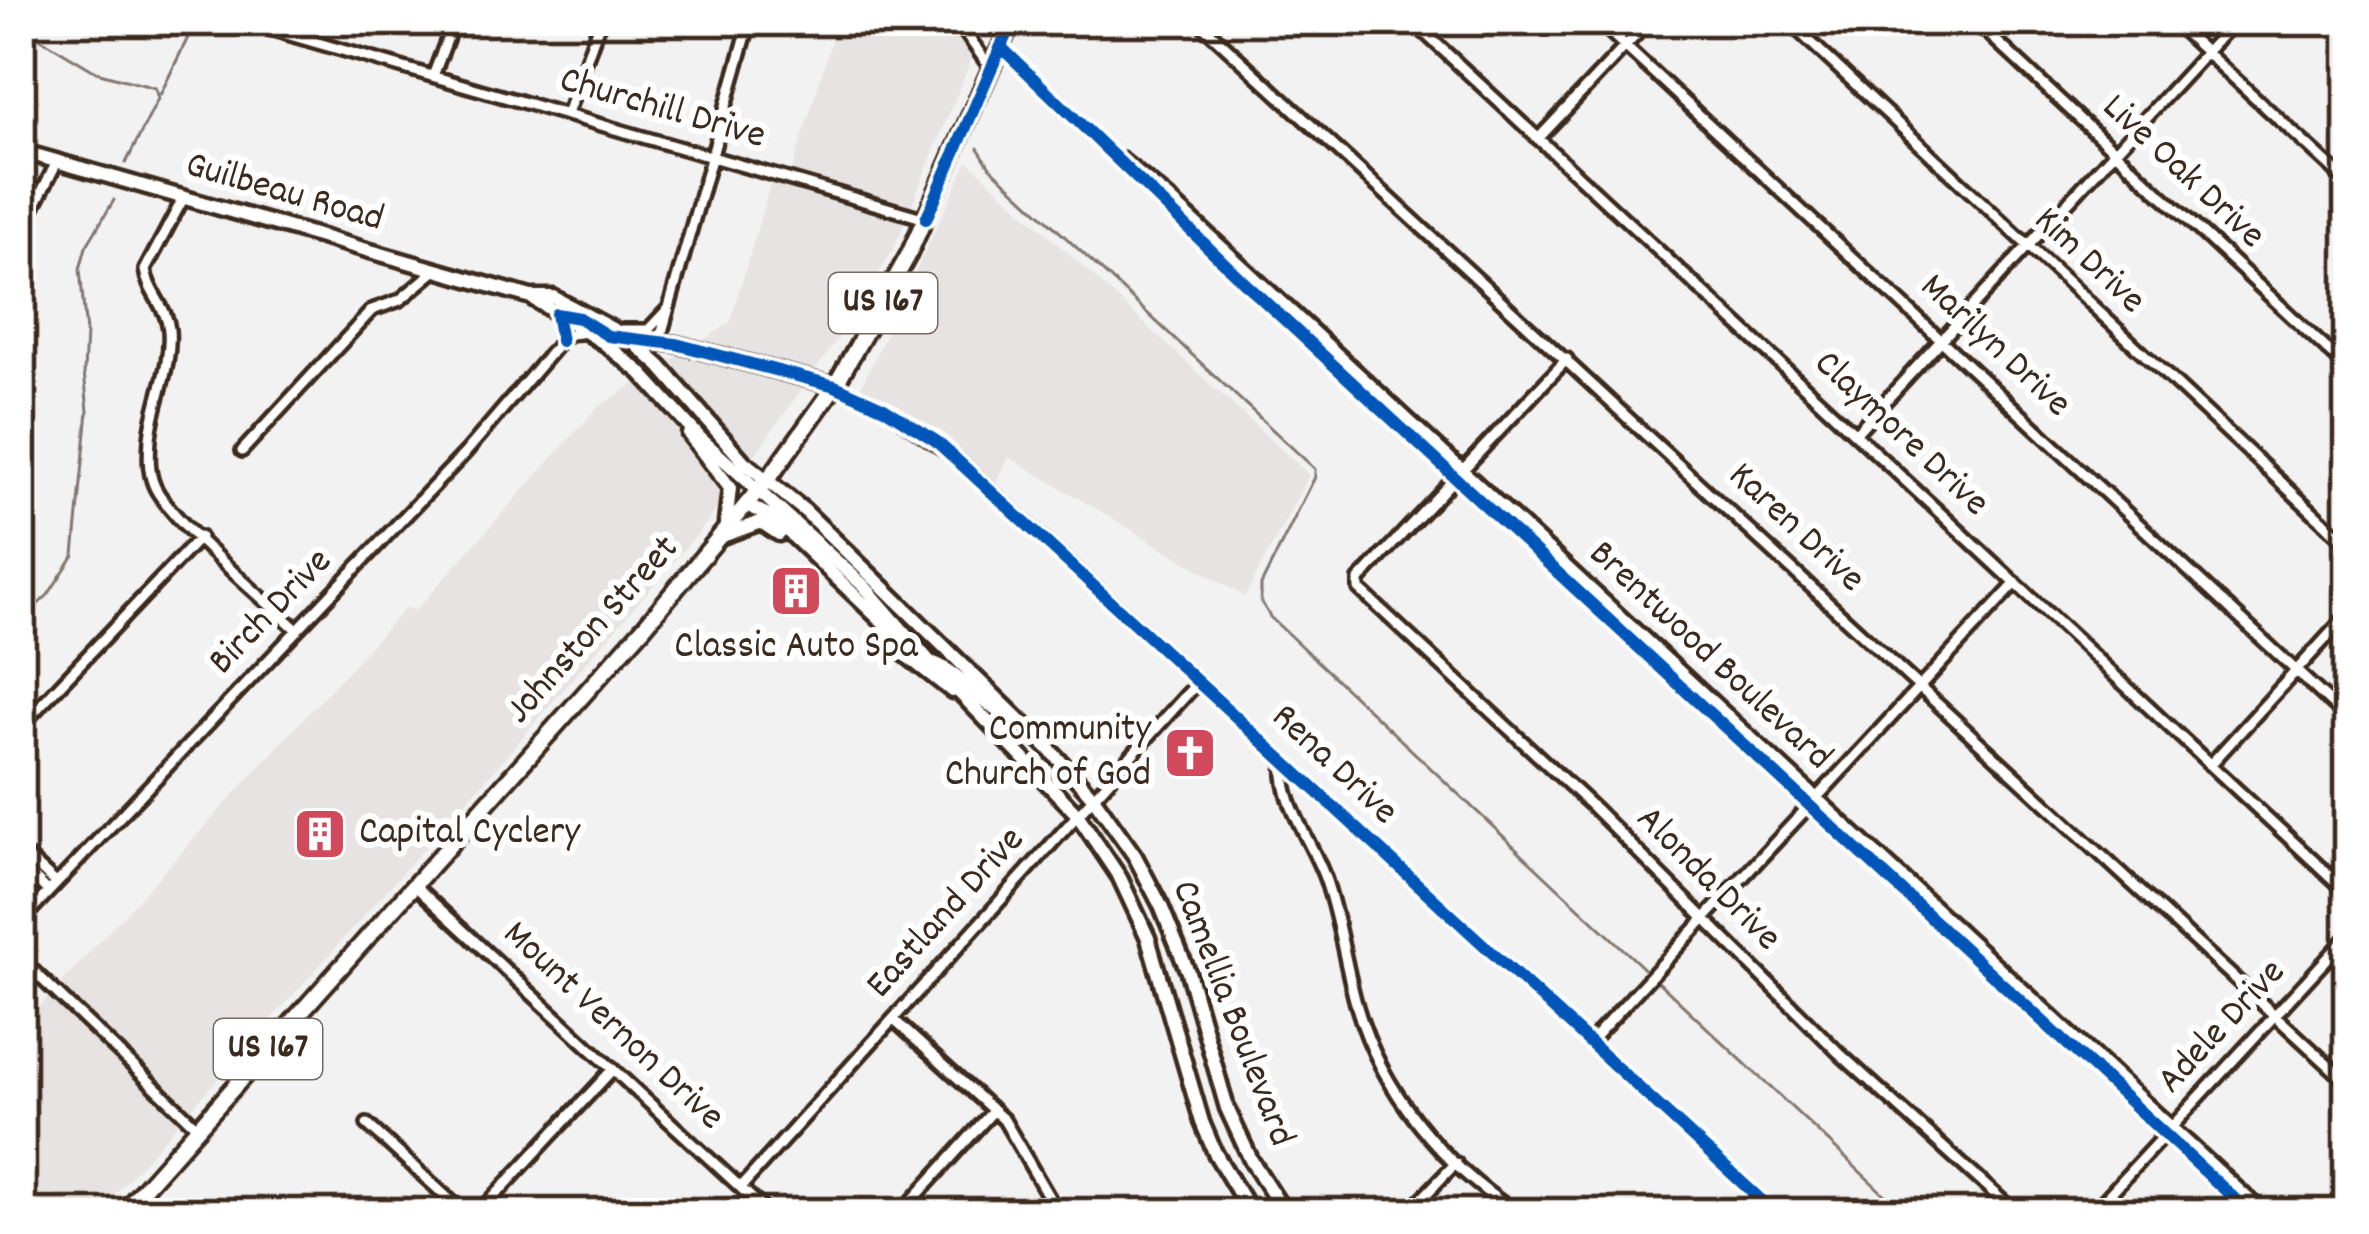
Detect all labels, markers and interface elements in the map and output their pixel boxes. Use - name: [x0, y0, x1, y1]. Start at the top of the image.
- street label: Churchill Drive: [553, 54, 771, 166]
- street label: Live Oak Drive: [2088, 83, 2276, 263]
- street label: Guilbeau Road: [178, 139, 390, 249]
- street label: Kim Drive: [2019, 195, 2157, 329]
- street label: Marilyn Drive: [1906, 262, 2082, 432]
- road number: US 167: [829, 273, 937, 333]
- street label: Claymore Drive: [1800, 339, 2000, 531]
- street label: Karen Drive: [1714, 451, 1876, 607]
- street label: Johnston Street: [494, 524, 694, 738]
- street label: Brentwood Boulevard: [1575, 529, 1843, 785]
- street label: Birch Drive: [197, 537, 347, 689]
- building icon: Classic Auto Spa: [768, 563, 824, 619]
- place label: Classic Auto Spa: [674, 621, 919, 676]
- street label: Rena Drive: [1257, 693, 1409, 839]
- place label: Community Church of God: [945, 704, 1152, 804]
- church icon: Community Church of God: [1162, 725, 1218, 781]
- street label: Alonda Drive: [1622, 795, 1792, 965]
- building icon: Capital Cyclery: [292, 806, 348, 862]
- place label: Capital Cyclery: [359, 807, 581, 862]
- street label: Eastland Drive: [855, 816, 1039, 1012]
- street label: Camellia Boulevard: [1155, 873, 1307, 1155]
- street label: Mount Vernon Drive: [489, 909, 735, 1145]
- street label: Adele Drive: [2146, 948, 2300, 1108]
- road number: US 167: [214, 1019, 322, 1079]

